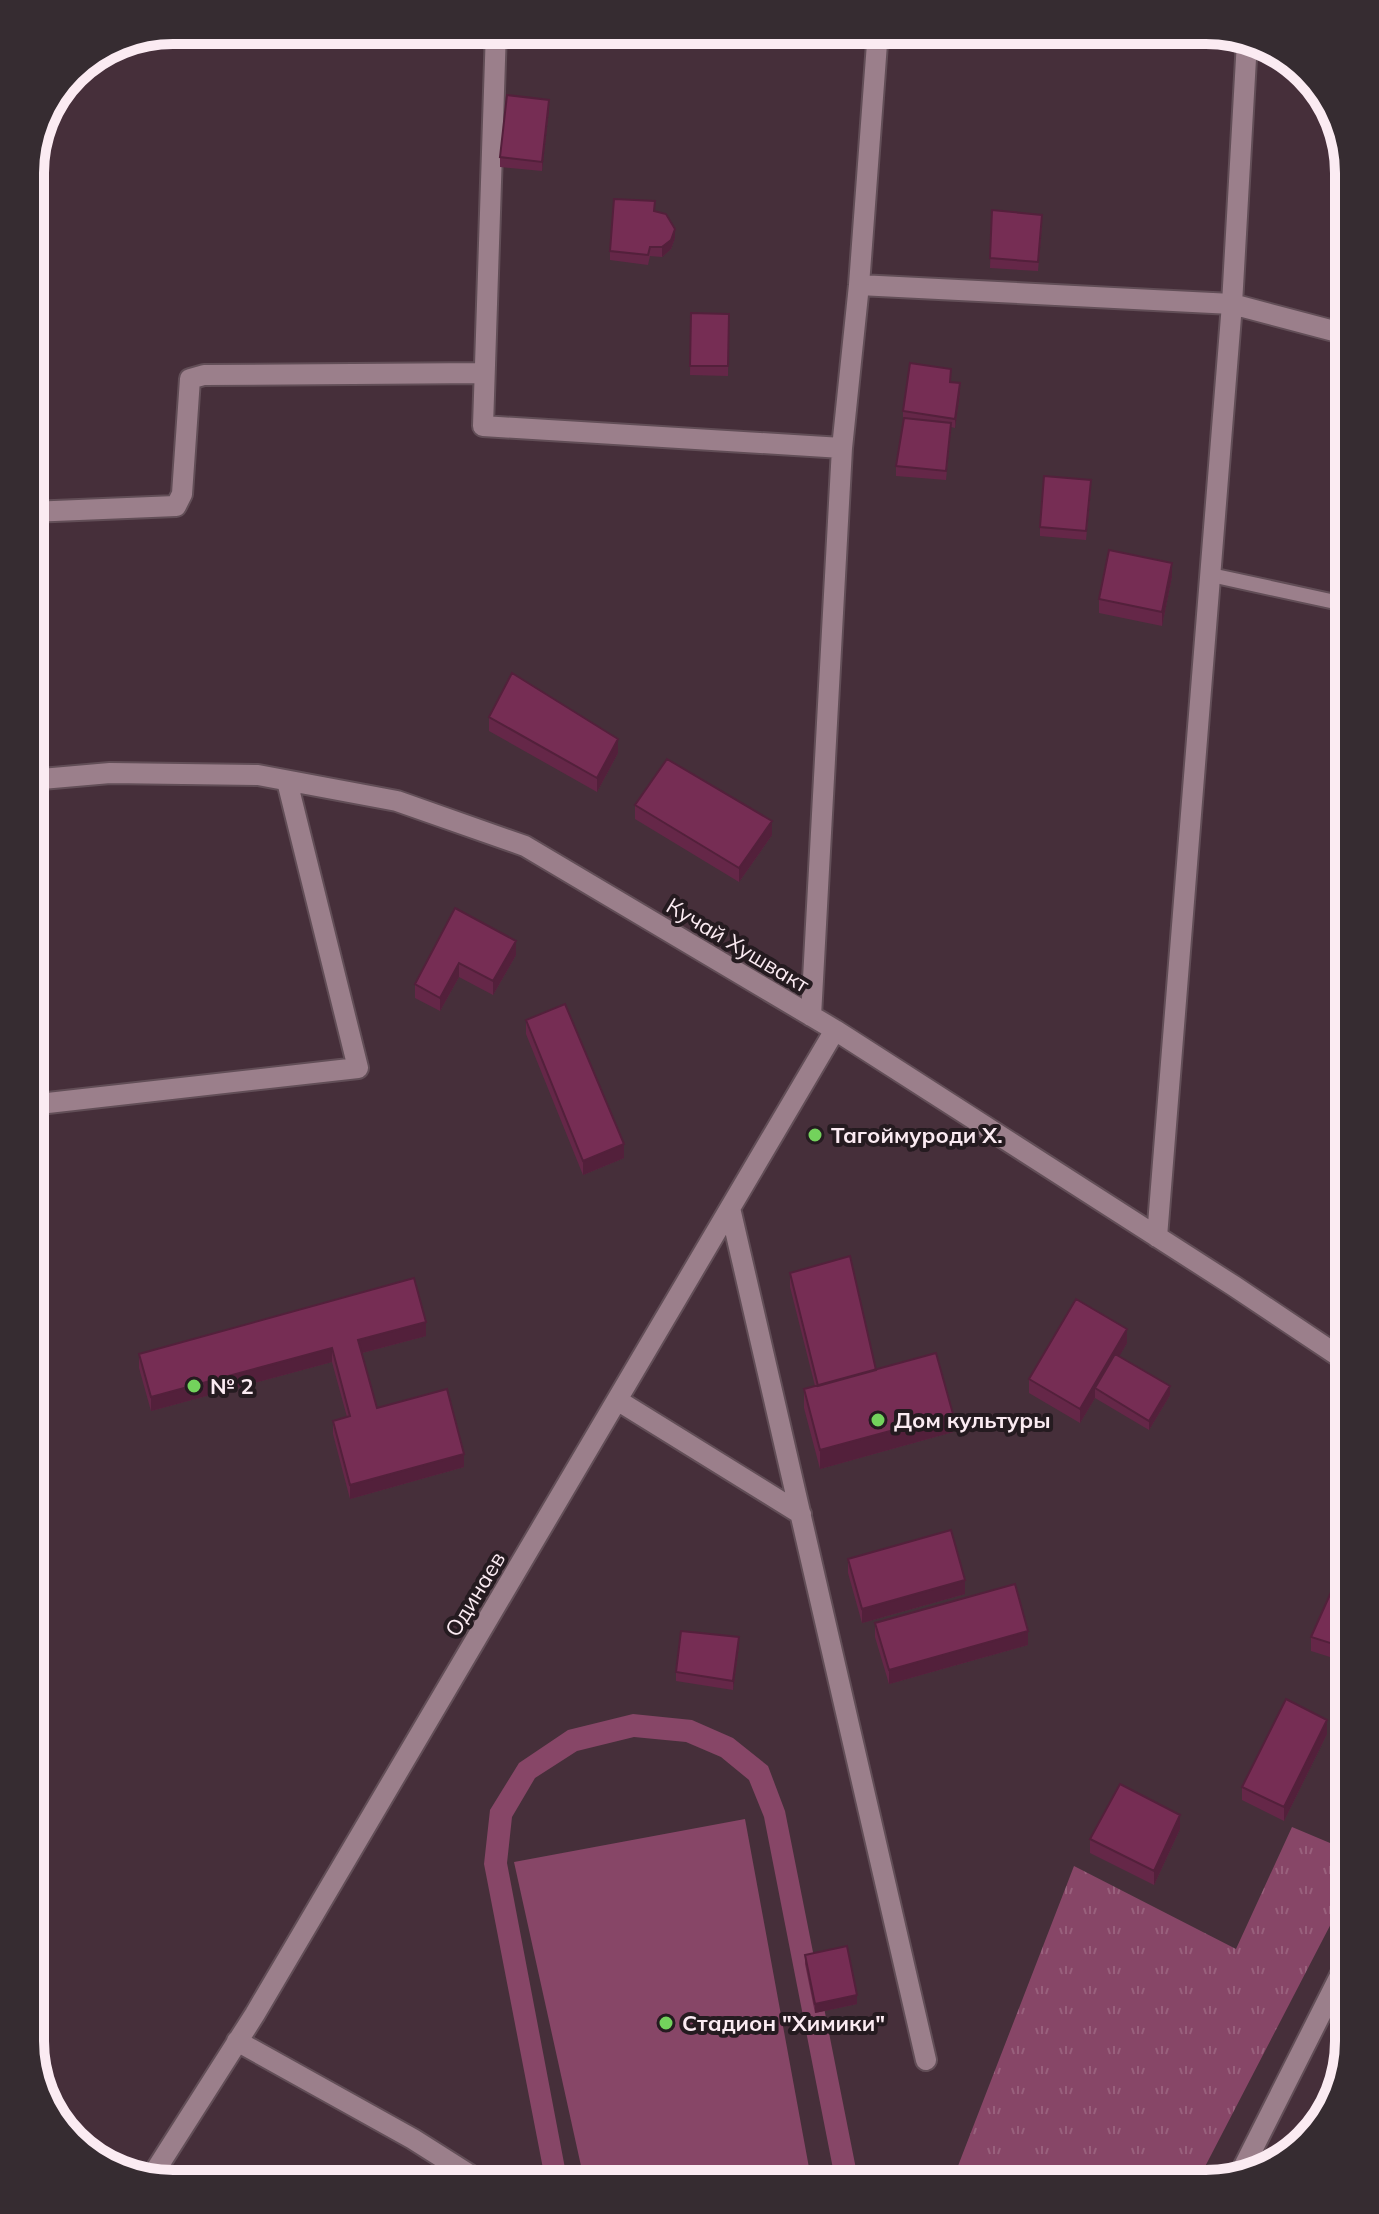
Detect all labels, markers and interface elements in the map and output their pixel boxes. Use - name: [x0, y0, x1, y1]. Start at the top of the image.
- street label: Кучай Хушвакт: [661, 891, 815, 999]
- place label: Тагоймуроди Х.: [831, 1121, 1003, 1149]
- marker: Тагоймуроди Х.: [806, 1126, 824, 1144]
- place label: № 2: [210, 1372, 254, 1400]
- marker: № 2: [185, 1377, 203, 1395]
- place label: Дом культуры: [894, 1406, 1051, 1434]
- marker: Дом культуры: [869, 1411, 887, 1429]
- street label: Одинаев: [439, 1546, 511, 1642]
- place label: Стадион "Химики": [682, 2009, 885, 2037]
- marker: Стадион "Химики": [657, 2014, 675, 2032]

